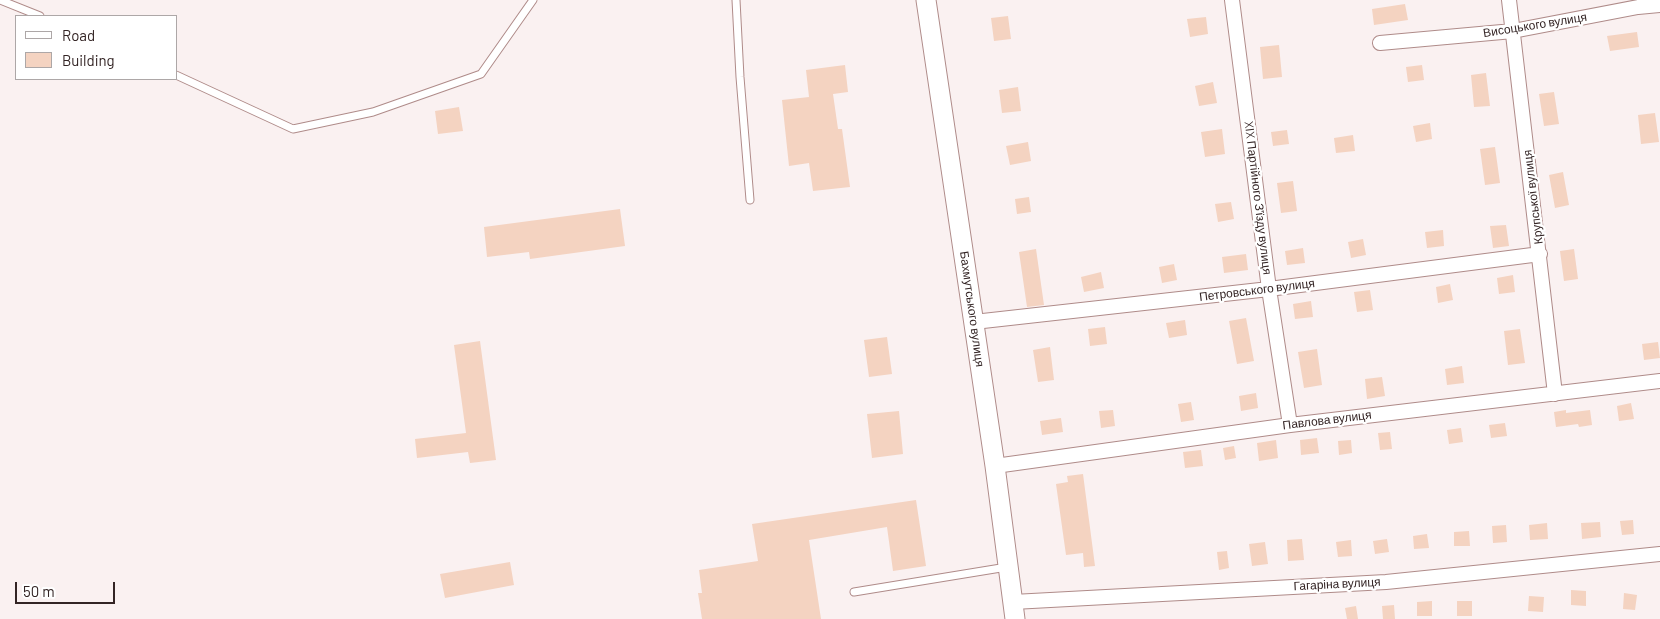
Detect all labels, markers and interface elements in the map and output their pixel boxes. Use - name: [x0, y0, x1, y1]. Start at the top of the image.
- street label: Висоцького вулиця: [1482, 10, 1588, 40]
- legend: [15, 15, 178, 80]
- text: Road: [62, 26, 95, 44]
- text: Building: [62, 51, 115, 69]
- street label: XIX Партійного З'їзду вулиця: [1241, 120, 1275, 276]
- street label: Крупської вулиця: [1520, 149, 1546, 245]
- street label: Бахмутського вулиця: [957, 250, 987, 368]
- street label: Петровського вулиця: [1198, 276, 1316, 304]
- street label: Павлова вулиця: [1282, 407, 1372, 433]
- scale bar: [18, 572, 118, 604]
- street label: Гагаріна вулиця: [1293, 575, 1381, 593]
- text: 50 m: [23, 582, 55, 600]

